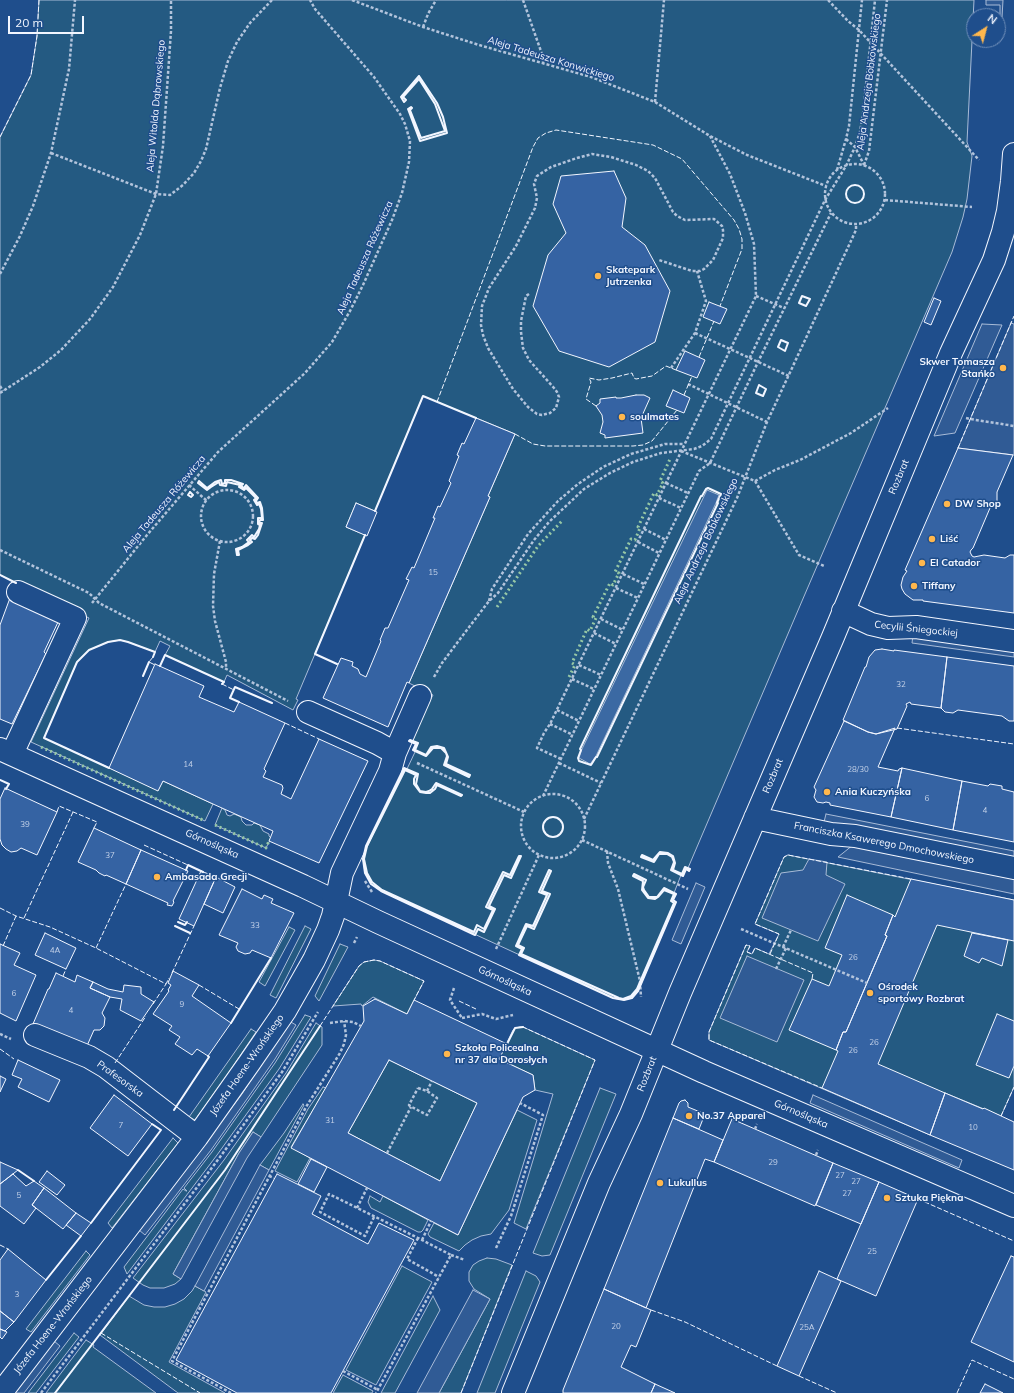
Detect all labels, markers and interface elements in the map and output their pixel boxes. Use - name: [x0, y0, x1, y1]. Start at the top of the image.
- scale bar: [10, 8, 86, 34]
- north arrow: [966, 8, 1006, 48]
- text: N: [985, 11, 1000, 27]
- street label: Aleja Andrzeja Bobkowskiego: [855, 13, 883, 151]
- text: 20 m: [15, 15, 43, 30]
- street label: Aleja Tadeusza Konwickiego: [486, 34, 616, 84]
- street label: Aleja Witolda Dąbrowskiego: [144, 39, 168, 173]
- street label: Aleja Tadeusza Różewicza: [334, 199, 396, 317]
- place label: Skatepark Jutrzenka: [606, 264, 655, 288]
- marker: Skatepark Jutrzenka: [593, 271, 603, 281]
- place label: Skwer Tomasza Stańko: [919, 356, 995, 380]
- marker: Skwer Tomasza Stańko: [998, 363, 1008, 373]
- place label: soulmates: [630, 411, 679, 423]
- marker: soulmates: [617, 412, 627, 422]
- street label: Aleja Tadeusza Różewicza: [120, 453, 208, 555]
- street label: Rozbrat: [886, 458, 912, 496]
- street label: Aleja Andrzeja Bobkowskiego: [671, 476, 741, 606]
- place label: DW Shop: [955, 498, 1001, 510]
- marker: DW Shop: [942, 499, 952, 509]
- place label: Liść: [940, 533, 958, 545]
- marker: Liść: [927, 534, 937, 544]
- place label: El Catador: [930, 557, 980, 569]
- marker: El Catador: [917, 558, 927, 568]
- house number: 15: [428, 568, 438, 578]
- place label: Tiffany: [922, 580, 955, 592]
- marker: Tiffany: [909, 581, 919, 591]
- street label: Cecylii Śniegockiej: [874, 619, 958, 639]
- house number: 32: [896, 680, 906, 690]
- street label: Rozbrat: [760, 757, 786, 795]
- house number: 14: [183, 760, 193, 770]
- house number: 28/30: [847, 765, 869, 775]
- place label: Ania Kuczyńska: [835, 786, 911, 798]
- marker: Ania Kuczyńska: [822, 787, 832, 797]
- house number: 6: [925, 794, 929, 804]
- house number: 4: [983, 806, 987, 816]
- house number: 39: [20, 820, 30, 830]
- street label: Franciszka Ksawerego Dmochowskiego: [793, 820, 975, 866]
- street label: Górnośląska: [183, 827, 241, 861]
- house number: 37: [105, 851, 115, 861]
- place label: Ambasada Grecji: [165, 871, 247, 883]
- marker: Ambasada Grecji: [152, 872, 162, 882]
- house number: 33: [250, 921, 260, 931]
- house number: 4A: [50, 946, 60, 956]
- house number: 26: [848, 953, 858, 963]
- street label: Górnośląska: [476, 963, 534, 999]
- place label: Ośrodek sportowy Rozbrat: [878, 981, 964, 1004]
- marker: Ośrodek sportowy Rozbrat: [865, 988, 875, 998]
- house number: 6: [12, 989, 16, 999]
- house number: 9: [180, 1000, 184, 1010]
- house number: 4: [69, 1006, 73, 1016]
- street label: Józefa Hoene-Wrońskiego: [207, 1012, 287, 1118]
- house number: 26: [869, 1038, 879, 1048]
- place label: Szkoła Policealna nr 37 dla Dorosłych: [455, 1042, 548, 1066]
- house number: 26: [848, 1046, 858, 1056]
- marker: Szkoła Policealna nr 37 dla Dorosłych: [442, 1049, 452, 1059]
- street label: Rozbrat: [635, 1055, 659, 1093]
- street label: Profesorska: [94, 1058, 146, 1100]
- street label: Górnośląska: [772, 1097, 830, 1131]
- place label: No.37 Apparel: [697, 1110, 766, 1122]
- marker: No.37 Apparel: [684, 1111, 694, 1121]
- house number: 31: [325, 1116, 335, 1126]
- house number: 7: [119, 1121, 123, 1131]
- house number: 10: [968, 1123, 978, 1133]
- house number: 29: [768, 1158, 778, 1168]
- house number: 27: [835, 1171, 845, 1181]
- place label: Lukullus: [668, 1177, 707, 1189]
- house number: 27: [851, 1177, 861, 1187]
- marker: Lukullus: [655, 1178, 665, 1188]
- house number: 27: [842, 1189, 852, 1199]
- house number: 5: [17, 1191, 21, 1201]
- place label: Sztuka Piękna: [895, 1192, 963, 1204]
- marker: Sztuka Piękna: [882, 1193, 892, 1203]
- house number: 25: [867, 1247, 877, 1257]
- street label: Józefa Hoene-Wrońskiego: [11, 1274, 95, 1376]
- house number: 3: [15, 1290, 19, 1300]
- house number: 20: [611, 1322, 621, 1332]
- house number: 25A: [799, 1323, 815, 1333]

